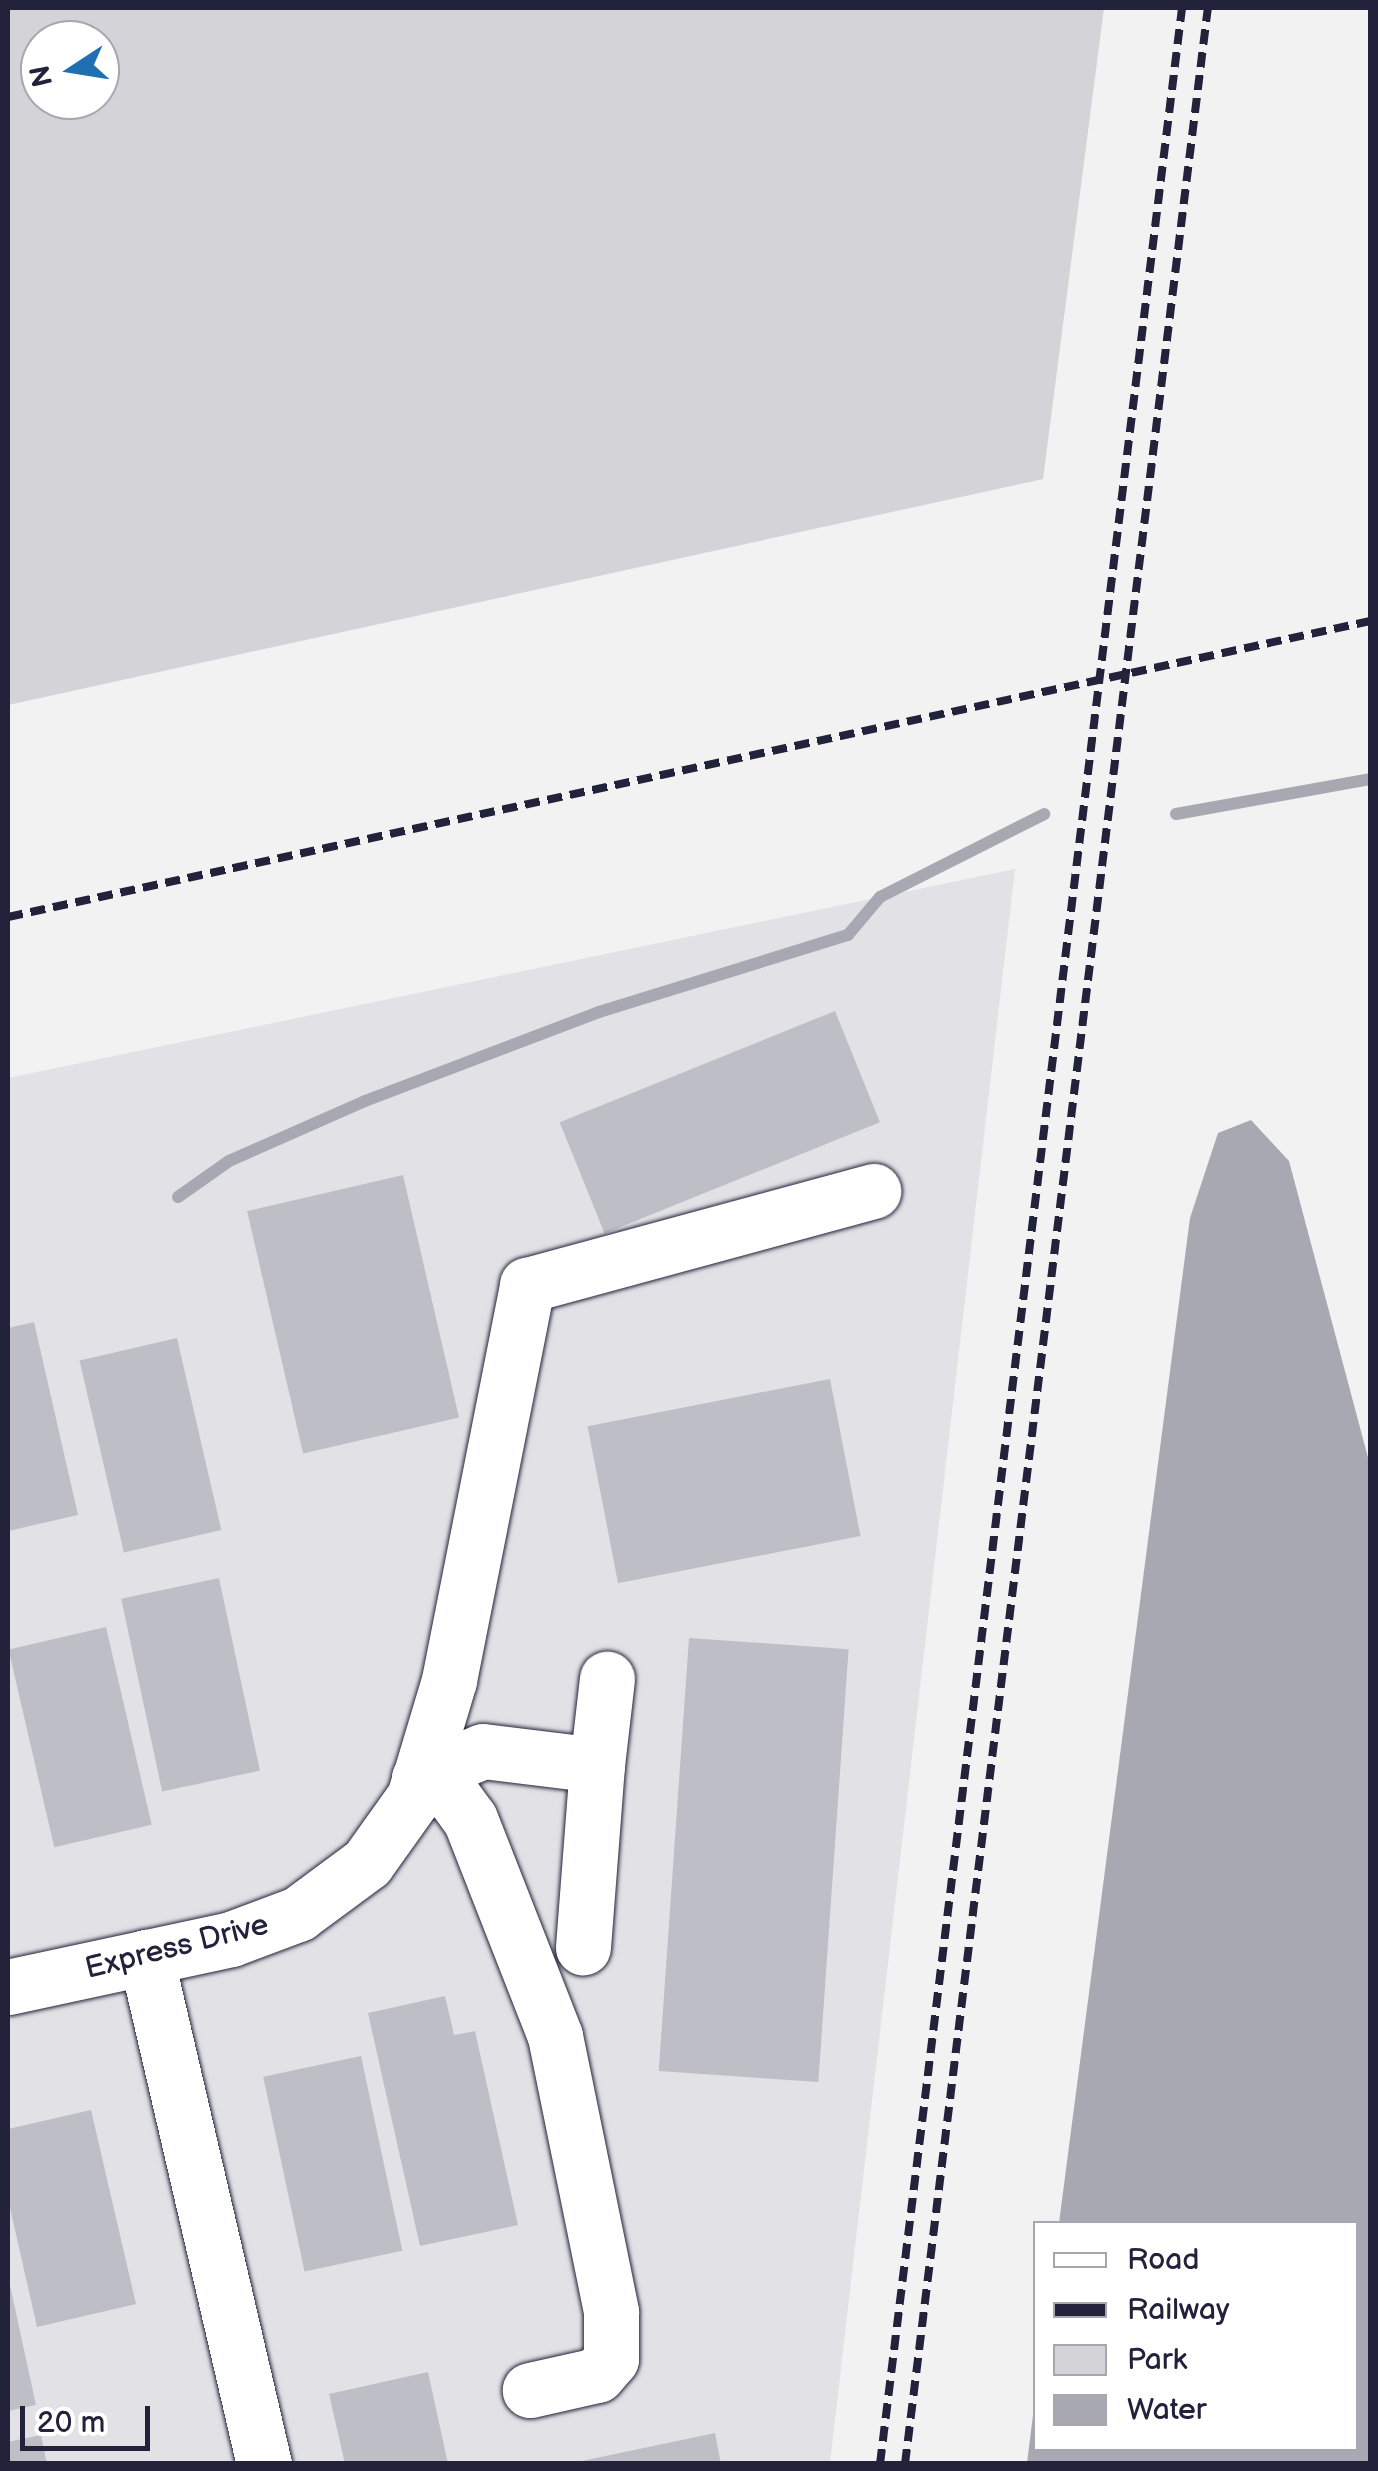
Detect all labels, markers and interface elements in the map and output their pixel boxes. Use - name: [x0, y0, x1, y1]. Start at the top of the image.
- north arrow: [20, 20, 120, 120]
- text: N: [24, 62, 60, 90]
- street label: Express Drive: [82, 1907, 272, 1987]
- legend: [1033, 2221, 1358, 2451]
- text: Road: [1127, 2242, 1200, 2278]
- text: Railway: [1127, 2292, 1229, 2328]
- text: Park: [1127, 2342, 1187, 2378]
- scale bar: [25, 2386, 155, 2448]
- text: Water: [1127, 2392, 1207, 2428]
- text: 20 m: [37, 2405, 105, 2441]

